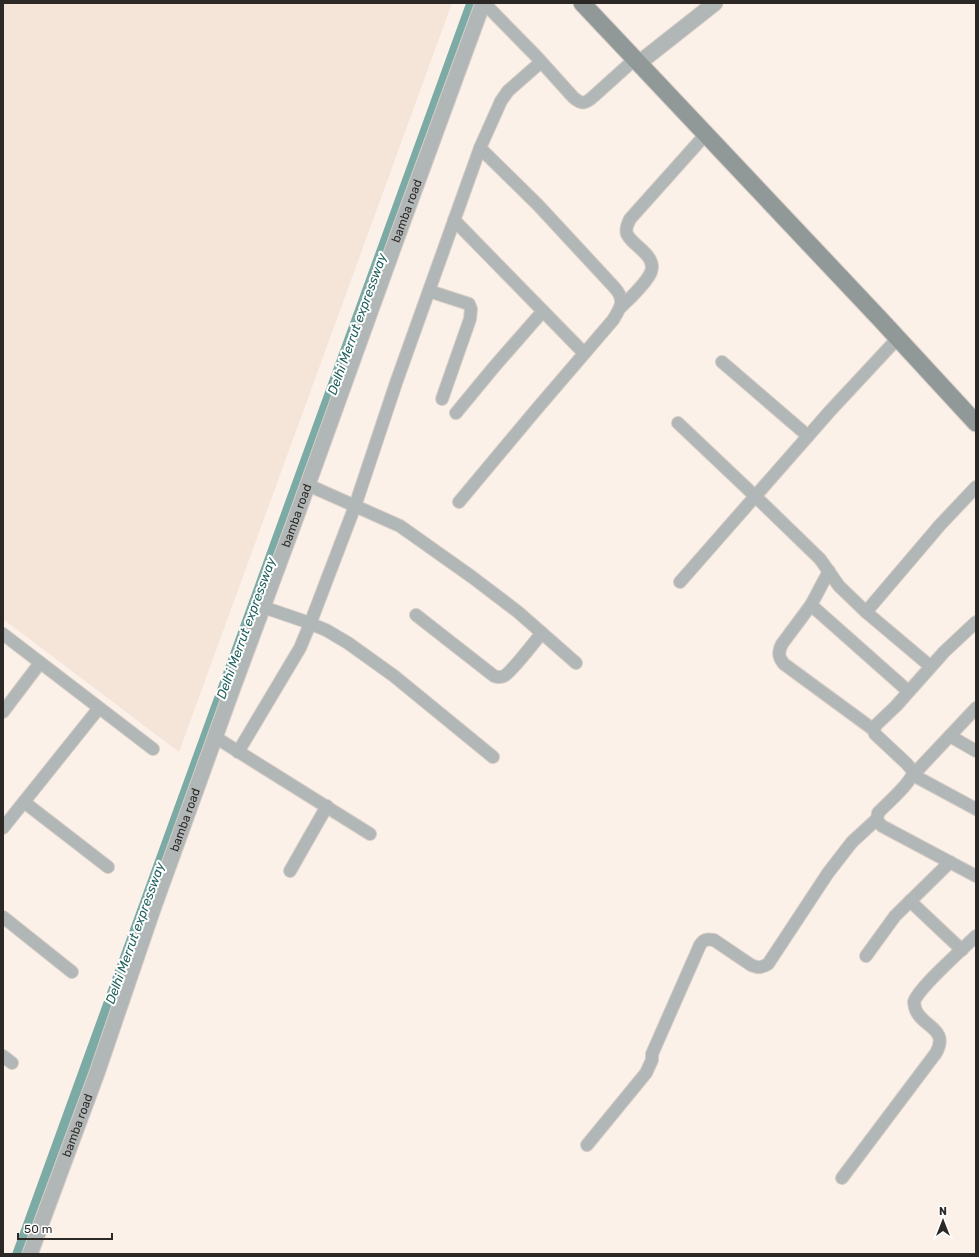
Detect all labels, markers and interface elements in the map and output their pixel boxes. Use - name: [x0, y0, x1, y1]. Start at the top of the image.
- street label: bamba road: [389, 177, 425, 244]
- water label: Delhi Merrut expressway: [324, 250, 390, 397]
- street label: bamba road: [279, 482, 314, 549]
- water label: Delhi Merrut expressway: [213, 554, 279, 701]
- street label: bamba road: [167, 786, 203, 853]
- water label: Delhi Merrut expressway: [102, 859, 168, 1006]
- street label: bamba road: [59, 1092, 96, 1159]
- north arrow: [923, 1201, 963, 1241]
- text: N: [939, 1205, 947, 1218]
- scale bar: [18, 1215, 112, 1241]
- text: 50 m: [24, 1222, 52, 1236]

